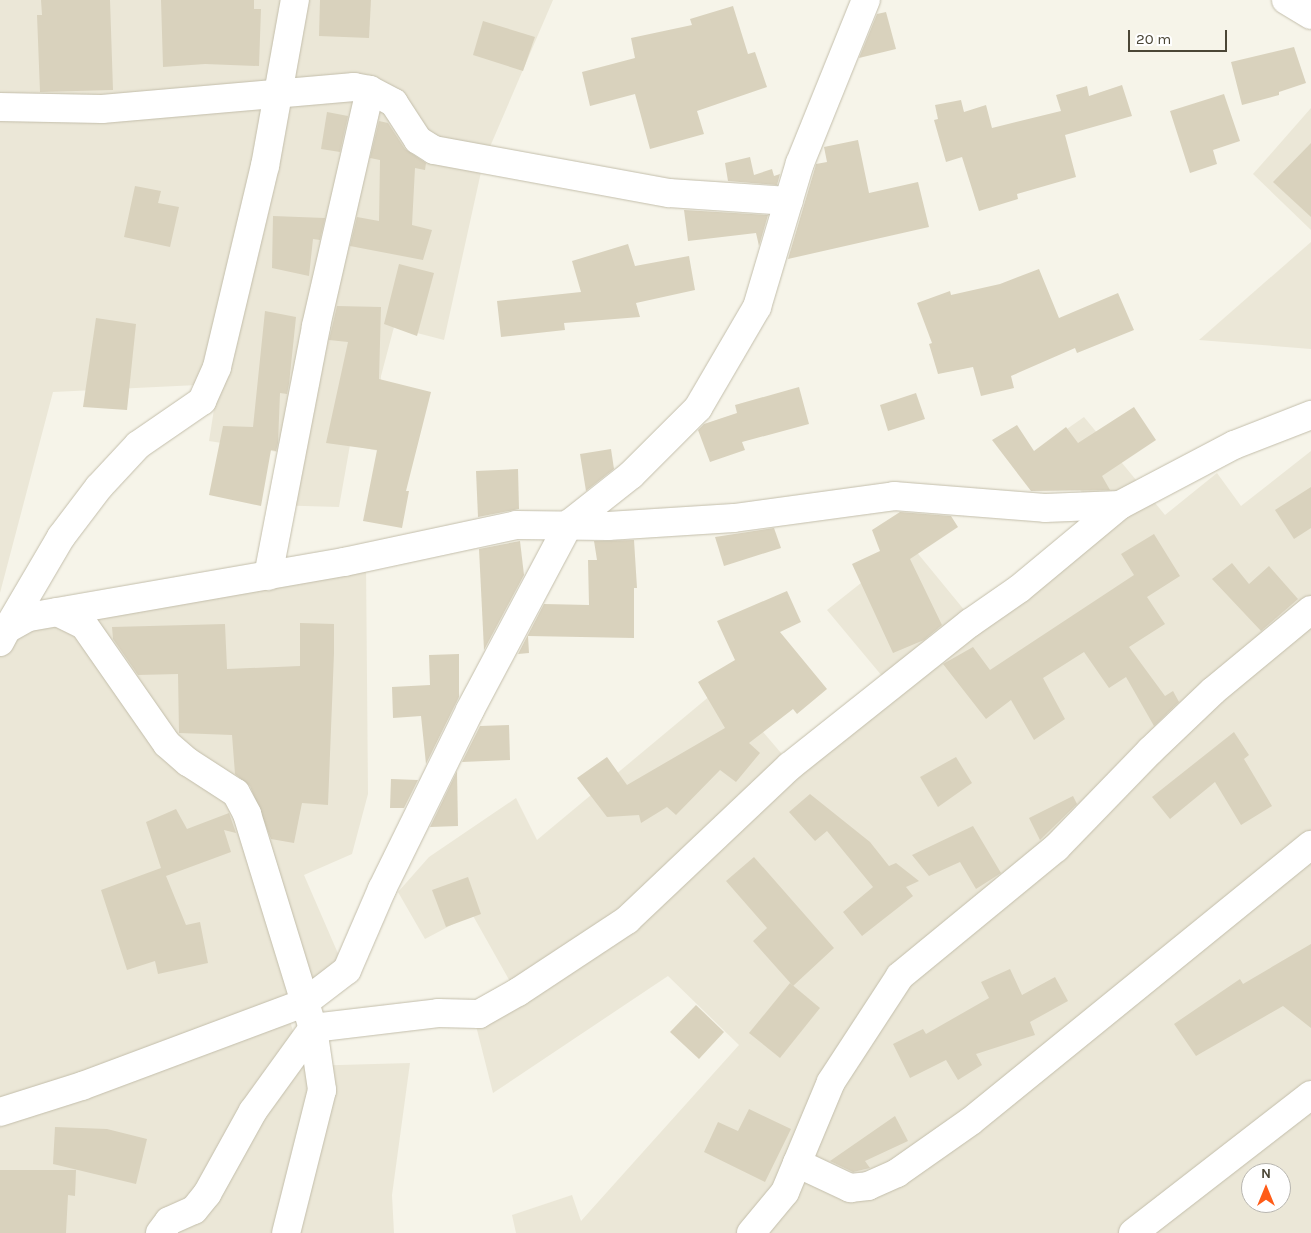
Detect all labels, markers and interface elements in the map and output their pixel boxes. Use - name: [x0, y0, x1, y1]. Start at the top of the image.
- scale bar: [1131, 20, 1230, 52]
- text: 20 m: [1136, 30, 1171, 48]
- north arrow: [1241, 1163, 1291, 1213]
- text: N: [1261, 1165, 1271, 1182]

